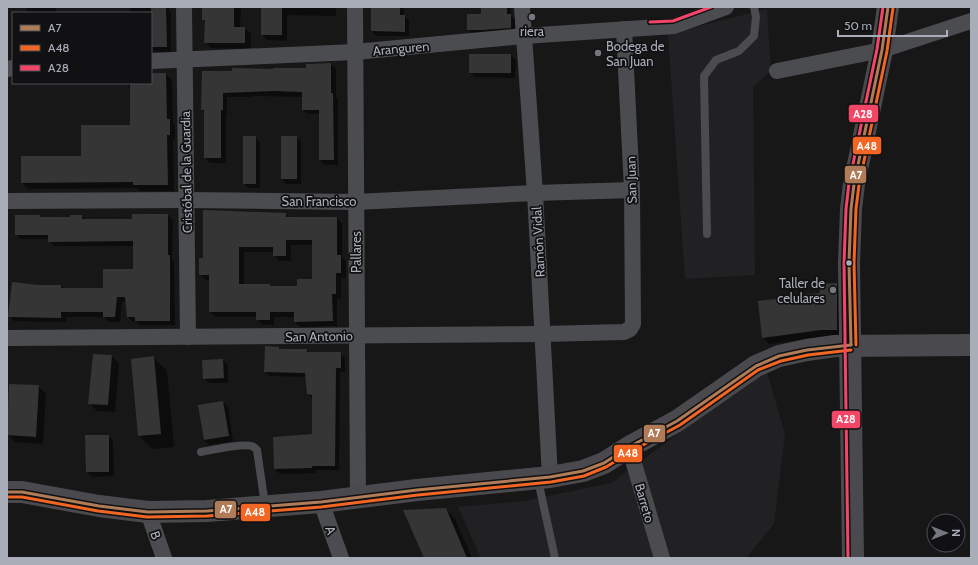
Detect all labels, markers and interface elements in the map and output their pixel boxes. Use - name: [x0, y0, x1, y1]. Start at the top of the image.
- legend: [12, 12, 152, 84]
- marker: riera: [527, 12, 537, 22]
- scale bar: [838, 12, 947, 38]
- text: 50 m: [844, 18, 872, 33]
- text: A7: [48, 20, 61, 35]
- place label: riera: [520, 23, 545, 39]
- street label: Aranguren: [372, 38, 430, 58]
- place label: Bodega de San Juan: [606, 38, 665, 69]
- text: A48: [48, 40, 70, 55]
- marker: Bodega de San Juan: [593, 48, 603, 58]
- text: A28: [48, 60, 69, 75]
- line badge: A28: [848, 104, 879, 123]
- text: A28: [853, 107, 873, 121]
- street label: Cristóbal de la Guardia: [177, 110, 195, 233]
- line badge: A48: [852, 136, 882, 155]
- text: A48: [857, 139, 878, 153]
- street label: San Juan: [622, 156, 640, 204]
- line badge: A7: [844, 165, 867, 184]
- text: A7: [850, 168, 863, 182]
- street label: San Francisco: [282, 193, 356, 209]
- street label: Ramón Vidal: [528, 206, 548, 278]
- street label: Pallares: [348, 230, 364, 273]
- unlabelled marker: [844, 258, 854, 268]
- place label: Taller de celulares: [777, 275, 826, 306]
- marker: Taller de celulares: [828, 285, 838, 295]
- street label: San Antonio: [285, 327, 353, 345]
- line badge: A28: [831, 410, 861, 429]
- text: A28: [836, 412, 856, 426]
- line badge: A7: [643, 424, 666, 443]
- text: A7: [648, 426, 661, 440]
- line badge: A48: [613, 444, 643, 463]
- text: A48: [618, 446, 639, 460]
- street label: Barreto: [632, 481, 658, 525]
- line badge: A7: [214, 500, 237, 519]
- text: A7: [220, 502, 233, 516]
- line badge: A48: [240, 503, 271, 522]
- text: A48: [245, 505, 266, 519]
- north arrow: [926, 513, 966, 553]
- street label: A: [322, 523, 340, 537]
- street label: B: [147, 529, 165, 541]
- text: N: [949, 529, 963, 537]

